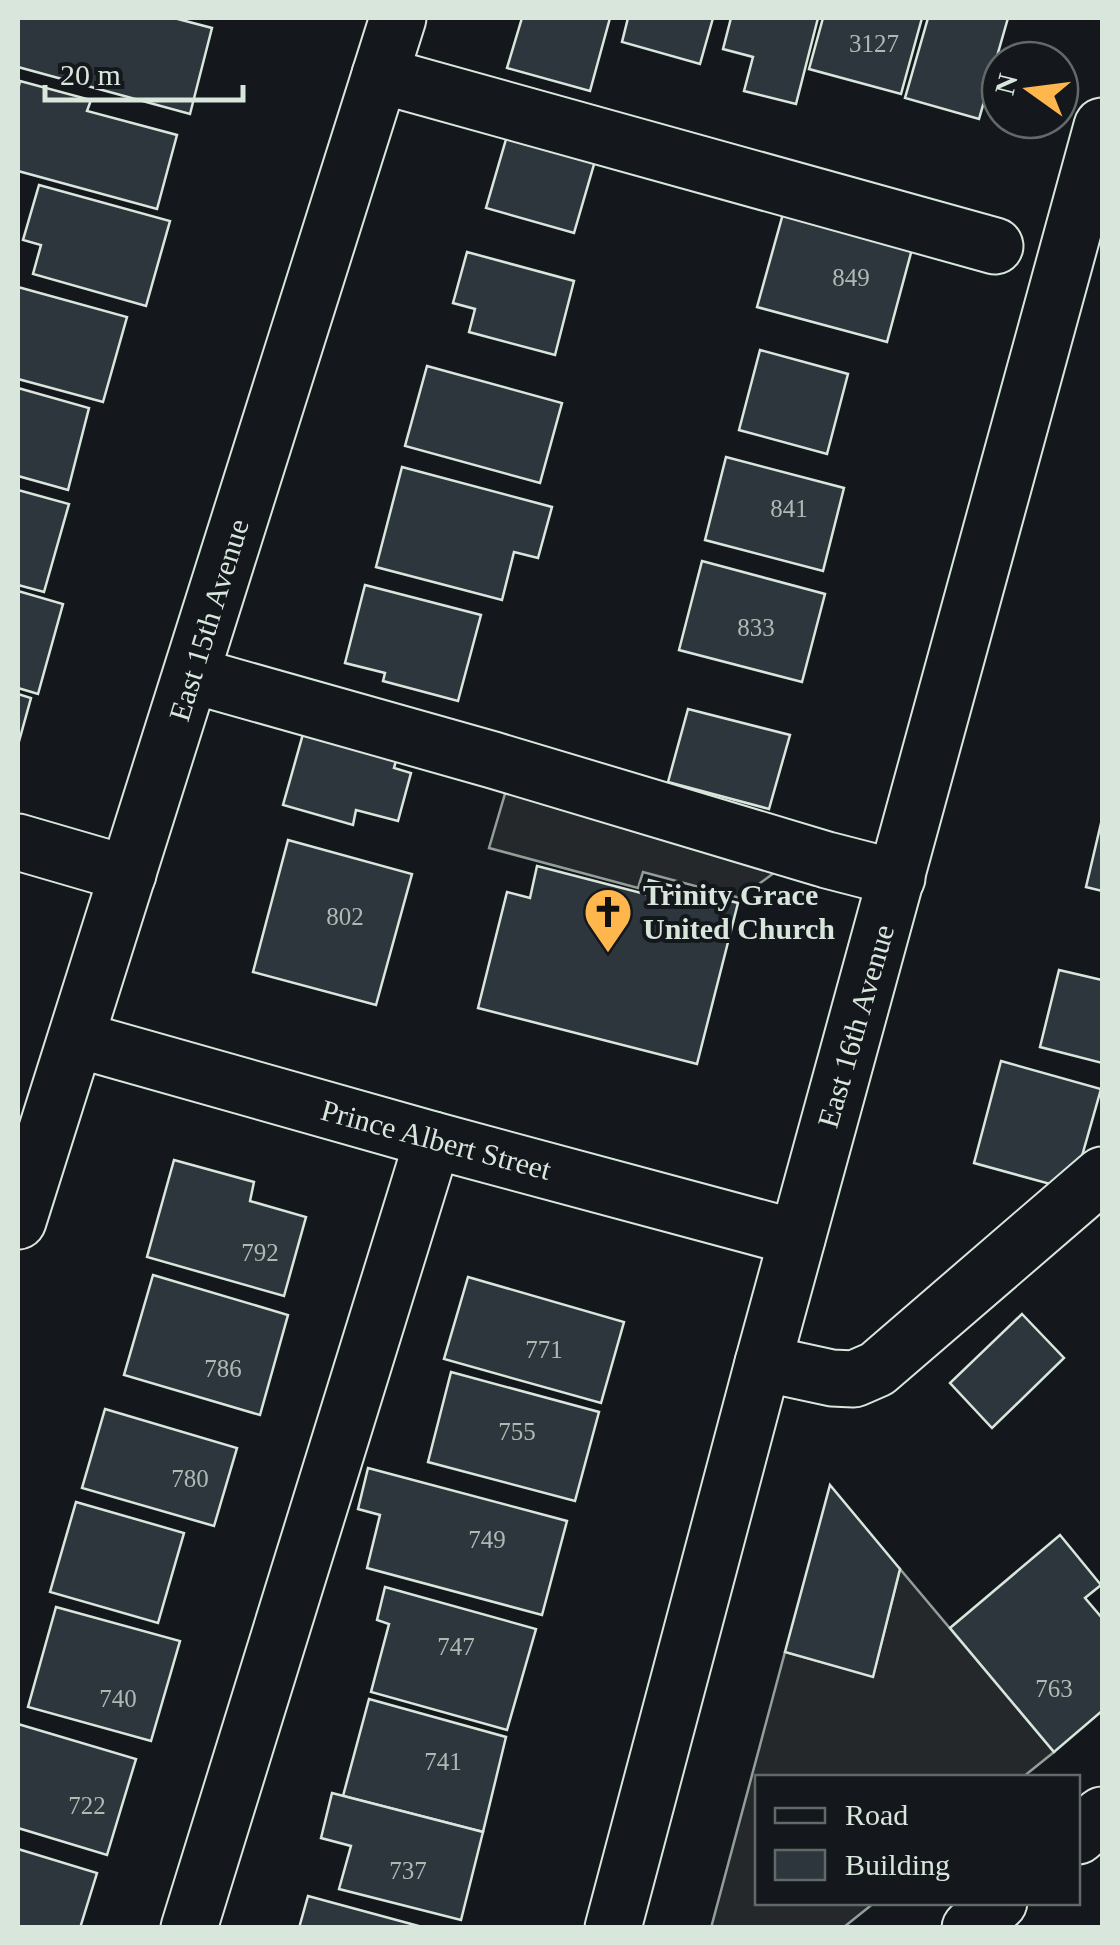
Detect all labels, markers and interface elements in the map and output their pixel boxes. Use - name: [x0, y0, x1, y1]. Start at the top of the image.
- house number: 3127: [849, 30, 899, 57]
- scale bar: [45, 40, 242, 102]
- north arrow: [980, 40, 1080, 140]
- text: 20 m: [60, 58, 121, 91]
- text: N: [989, 71, 1024, 98]
- house number: 849: [832, 264, 870, 291]
- house number: 841: [770, 495, 808, 522]
- street label: East 15th Avenue: [162, 515, 255, 725]
- house number: 833: [737, 614, 775, 641]
- place label: Trinity Grace United Church: [643, 878, 835, 945]
- church icon: Trinity Grace United Church: [582, 886, 634, 954]
- house number: 802: [326, 903, 364, 930]
- street label: East 16th Avenue: [811, 921, 900, 1131]
- street label: Prince Albert Street: [318, 1093, 555, 1186]
- house number: 792: [241, 1239, 279, 1266]
- house number: 771: [525, 1336, 563, 1363]
- house number: 786: [204, 1355, 242, 1382]
- house number: 755: [498, 1418, 536, 1445]
- house number: 780: [171, 1465, 209, 1492]
- house number: 749: [468, 1526, 506, 1553]
- house number: 747: [437, 1633, 475, 1660]
- house number: 763: [1035, 1675, 1073, 1702]
- house number: 740: [99, 1685, 137, 1712]
- house number: 741: [424, 1748, 462, 1775]
- legend: [755, 1775, 1080, 1905]
- house number: 722: [68, 1792, 106, 1819]
- text: Road: [845, 1798, 908, 1831]
- text: Building: [845, 1848, 950, 1881]
- house number: 737: [389, 1857, 427, 1884]

